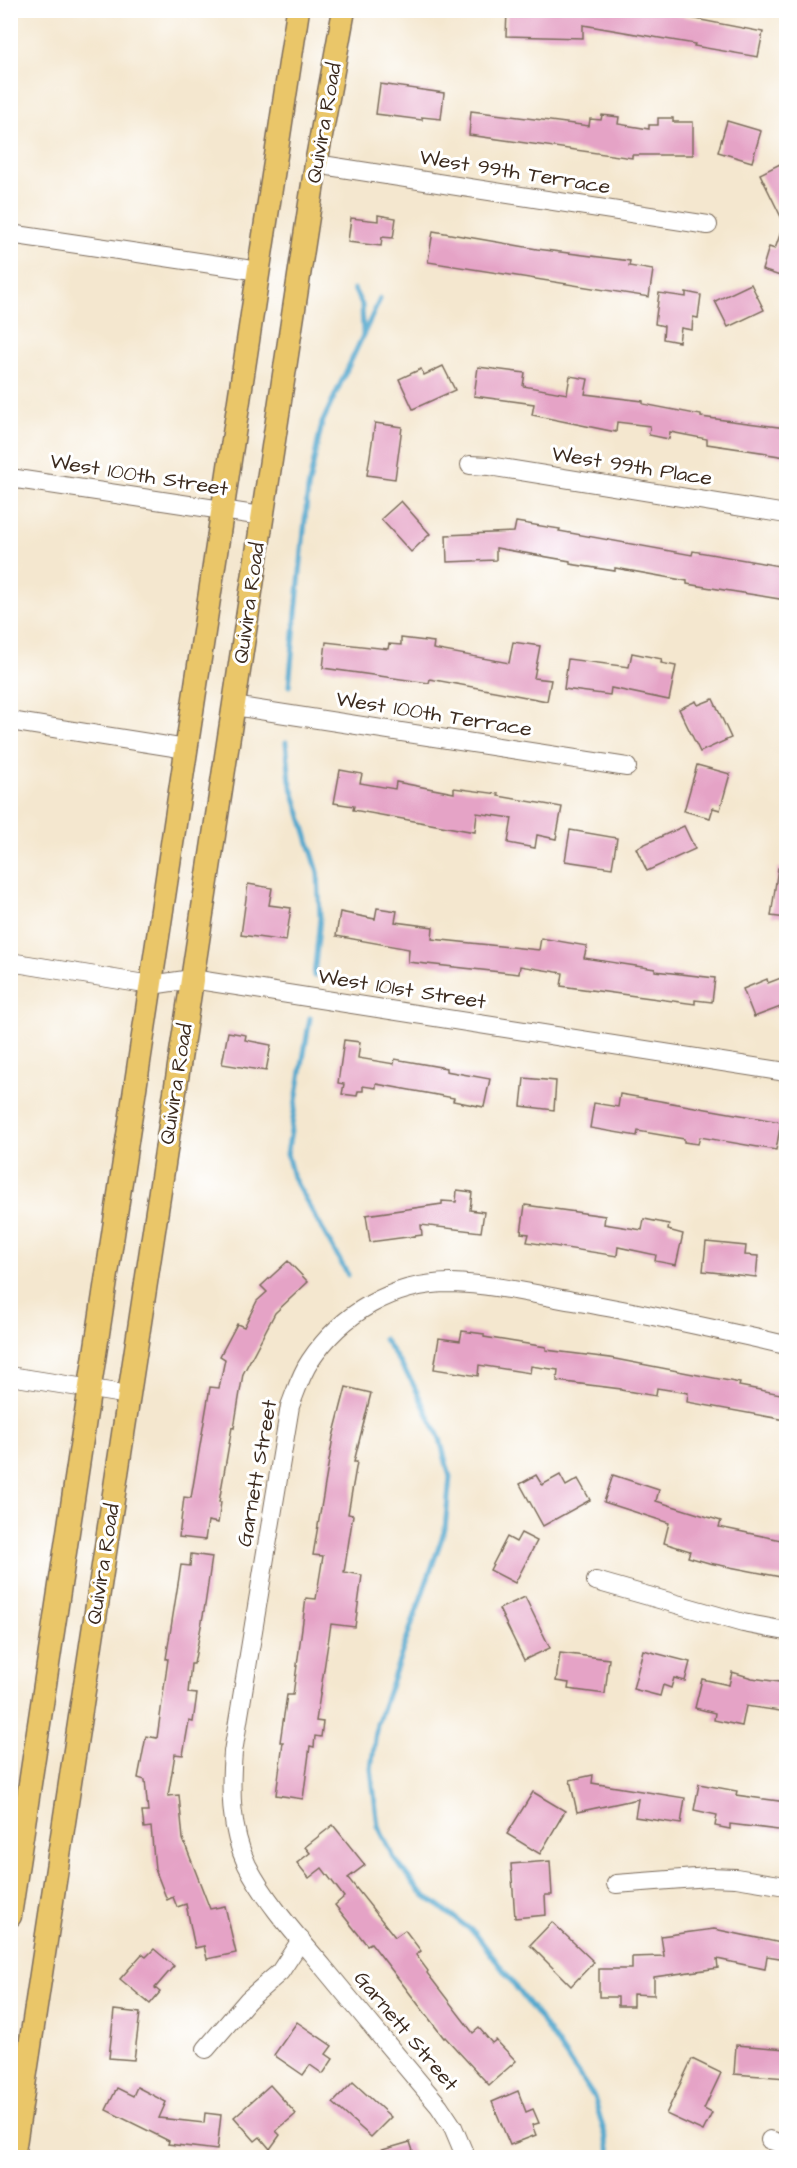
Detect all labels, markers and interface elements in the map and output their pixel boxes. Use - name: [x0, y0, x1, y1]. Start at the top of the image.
- street label: Quivira Road: [299, 60, 349, 185]
- street label: West 99th Terrace: [418, 143, 612, 201]
- street label: West 99th Place: [550, 439, 714, 493]
- street label: West 100th Street: [48, 447, 231, 503]
- street label: Quivira Road: [226, 540, 272, 665]
- street label: West 100th Terrace: [334, 684, 534, 744]
- street label: West 101st Street: [316, 961, 488, 1017]
- street label: Quivira Road: [152, 1021, 200, 1146]
- street label: Garnett Street: [230, 1397, 284, 1549]
- street label: Quivira Road: [79, 1501, 127, 1626]
- street label: Garnett Street: [347, 1965, 465, 2098]

